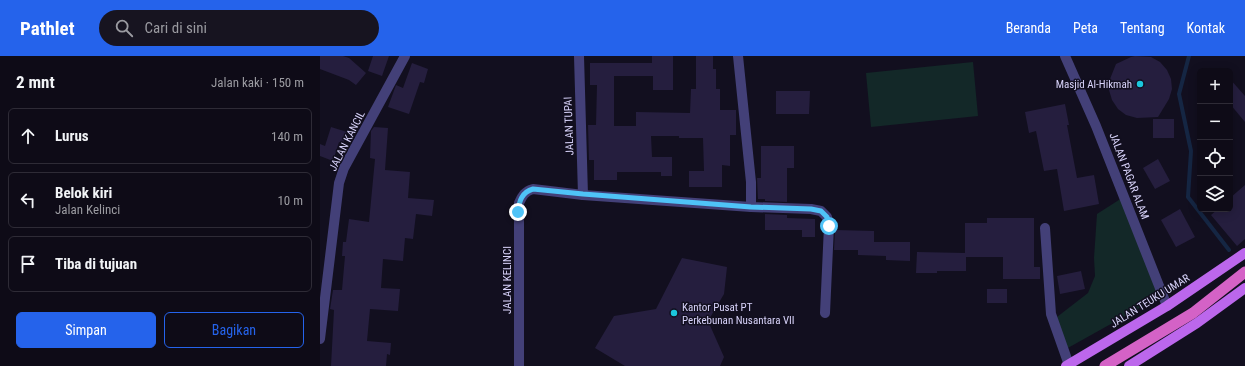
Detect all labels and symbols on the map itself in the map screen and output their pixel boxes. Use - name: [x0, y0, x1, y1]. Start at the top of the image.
- place label: Masjid Al-Hikmah: [1056, 78, 1132, 91]
- marker: Masjid Al-Hikmah: [1135, 79, 1145, 89]
- street label: JALAN TUPAI: [561, 96, 577, 156]
- street label: JALAN KANCIL: [326, 109, 368, 173]
- street label: JALAN PAGAR ALAM: [1106, 131, 1152, 221]
- route end: [509, 203, 527, 221]
- route start: [820, 217, 838, 235]
- street label: JALAN KELINCI: [501, 246, 514, 314]
- street label: JALAN TEUKU UMAR: [1108, 271, 1192, 331]
- place label: Kantor Pusat PT Perkebunan Nusantara VII: [682, 301, 795, 327]
- marker: Kantor Pusat PT Perkebunan Nusantara VII: [669, 308, 679, 318]

